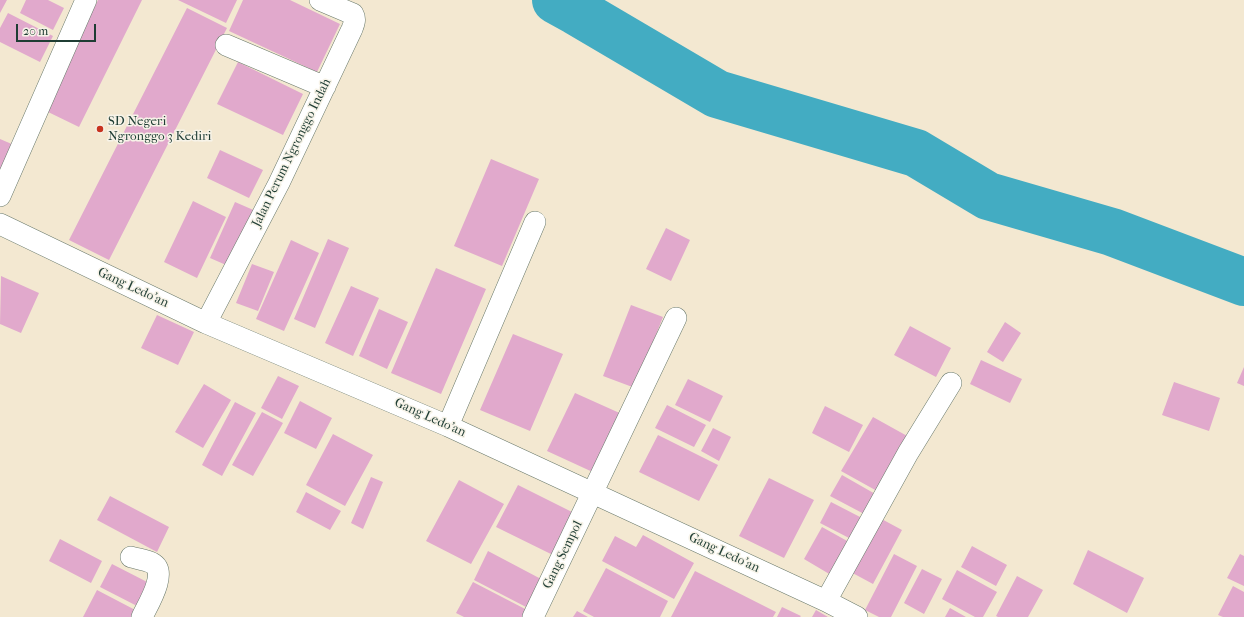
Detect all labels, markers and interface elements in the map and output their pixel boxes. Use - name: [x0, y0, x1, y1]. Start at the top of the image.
- scale bar: [18, 16, 98, 42]
- text: 20 m: [23, 24, 48, 38]
- street label: Jalan Perum Ngronggo Indah: [249, 76, 335, 230]
- place label: SD Negeri Ngronggo 3 Kediri: [108, 114, 211, 145]
- marker: SD Negeri Ngronggo 3 Kediri: [95, 124, 105, 134]
- street label: Gang Ledo'an: [95, 265, 171, 311]
- street label: Gang Ledo'an: [392, 395, 468, 441]
- street label: Gang Sempol: [540, 519, 586, 591]
- street label: Gang Ledo'an: [686, 530, 762, 576]

